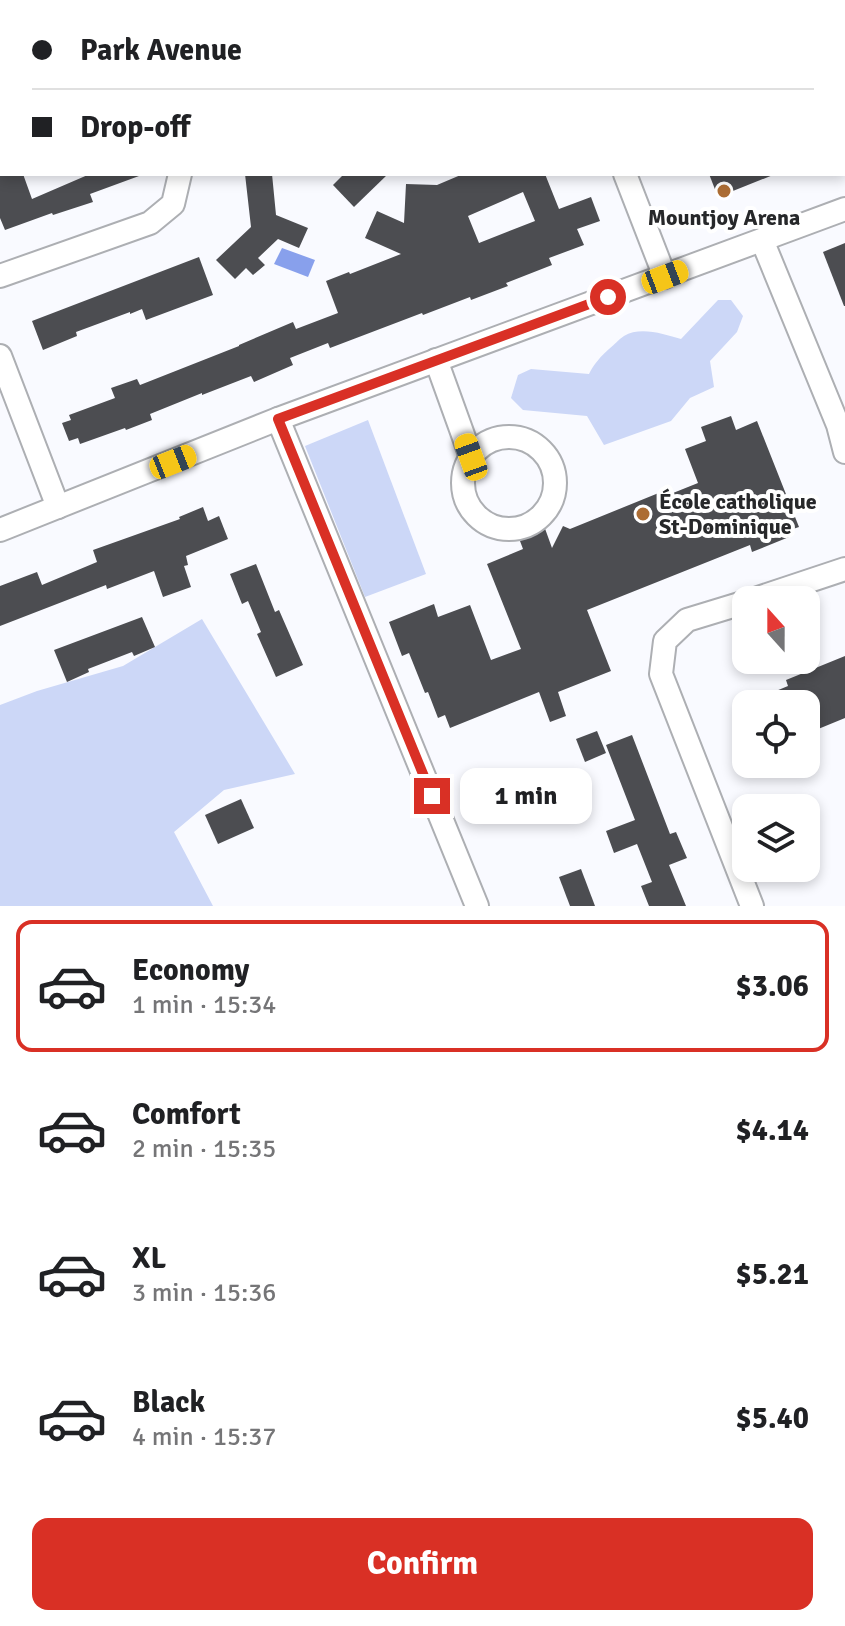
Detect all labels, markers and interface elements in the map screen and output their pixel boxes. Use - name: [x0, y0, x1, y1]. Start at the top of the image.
- text: Park Avenue: [80, 32, 242, 69]
- text: Drop-off: [80, 109, 190, 146]
- marker: Mountjoy Arena: [715, 182, 733, 200]
- place label: Mountjoy Arena: [648, 204, 800, 231]
- car: [638, 257, 692, 297]
- route start: [590, 279, 626, 315]
- car: [452, 430, 490, 484]
- car: [146, 442, 200, 482]
- place label: École catholique St-Dominique: [659, 488, 817, 540]
- marker: École catholique St-Dominique: [634, 505, 652, 523]
- north arrow: [732, 586, 820, 674]
- map controls: [732, 586, 820, 882]
- button: locate: [732, 690, 820, 778]
- callout: 1 min: [460, 768, 592, 824]
- route end: [414, 778, 450, 814]
- text: 1 min: [495, 780, 557, 812]
- button: layers: [732, 794, 820, 882]
- icon: car: [36, 950, 108, 1022]
- text: Economy: [132, 952, 249, 989]
- text: $3.06: [736, 968, 809, 1005]
- text: 1 min · 15:34: [132, 989, 276, 1021]
- icon: car: [36, 1094, 108, 1166]
- text: Comfort: [132, 1096, 241, 1133]
- text: $4.14: [736, 1112, 809, 1149]
- text: 2 min · 15:35: [132, 1133, 276, 1165]
- icon: car: [36, 1238, 108, 1310]
- text: XL: [132, 1240, 166, 1277]
- text: $5.21: [736, 1256, 809, 1293]
- text: 3 min · 15:36: [132, 1277, 276, 1309]
- icon: car: [36, 1382, 108, 1454]
- text: Black: [132, 1384, 205, 1421]
- text: $5.40: [736, 1400, 809, 1437]
- text: 4 min · 15:37: [132, 1421, 276, 1453]
- button: Confirm: [32, 1518, 813, 1610]

